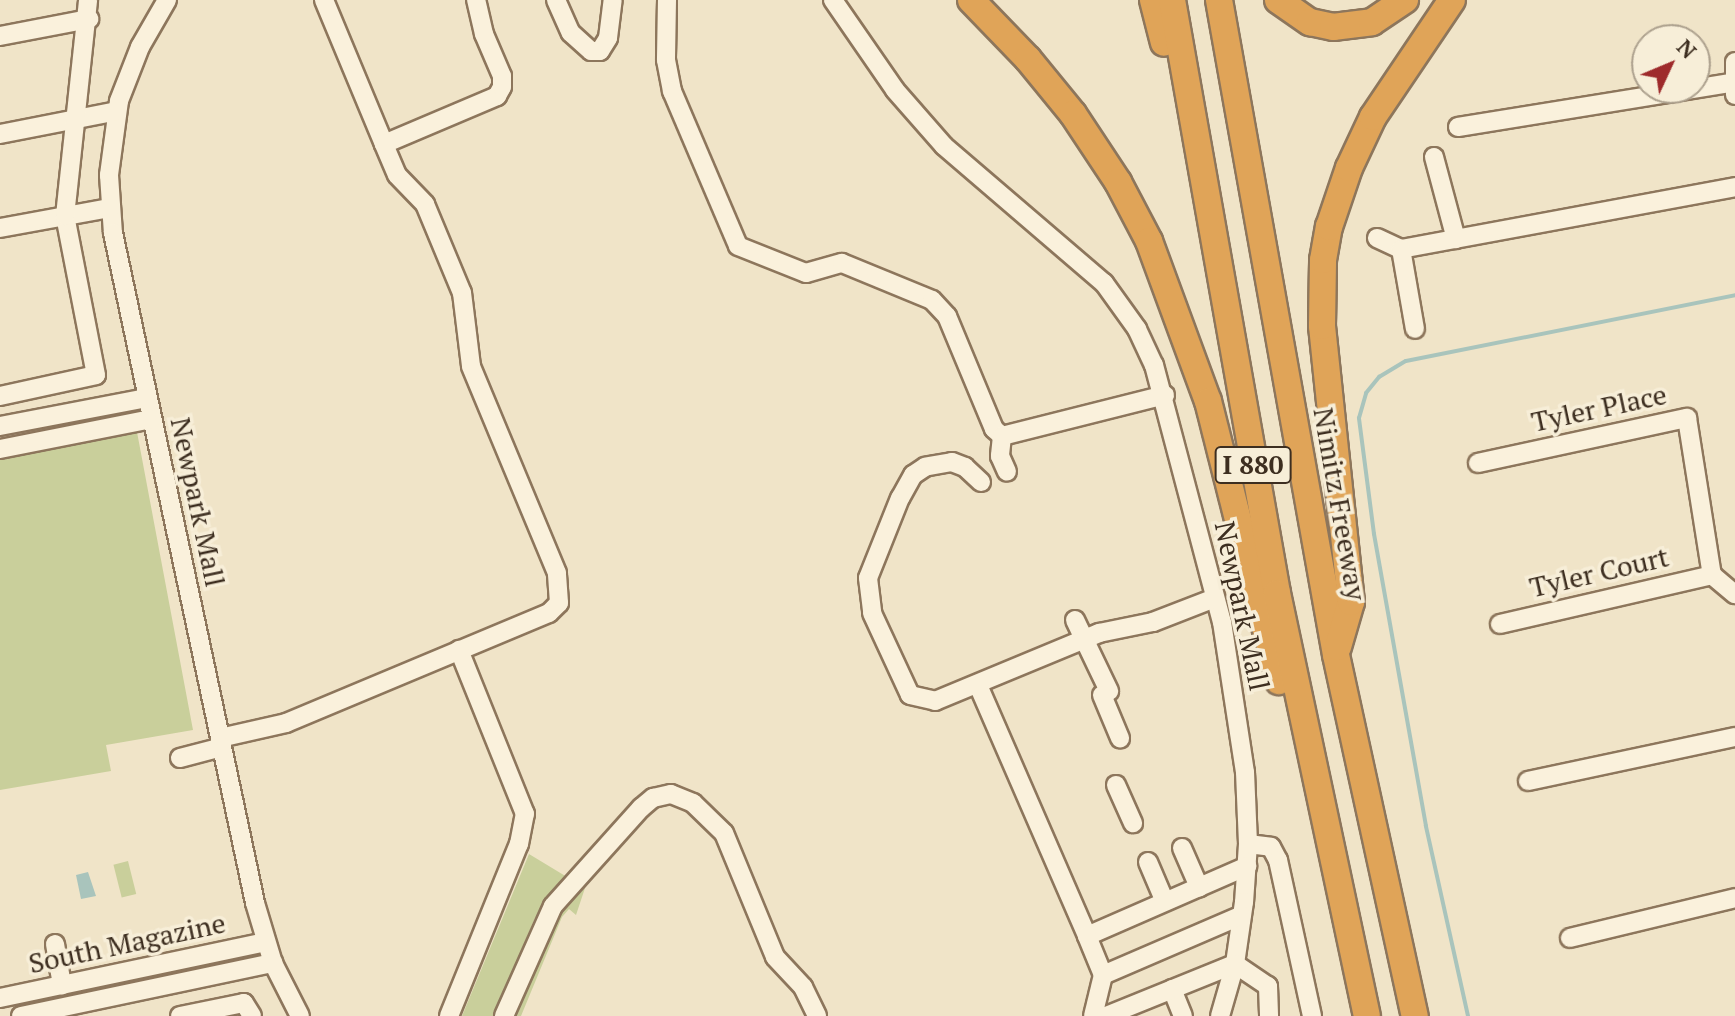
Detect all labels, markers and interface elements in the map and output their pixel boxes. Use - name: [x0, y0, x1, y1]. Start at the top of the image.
- north arrow: [1631, 24, 1711, 104]
- text: N: [1671, 32, 1703, 64]
- street label: Tyler Place: [1528, 377, 1670, 439]
- street label: Nimitz Freeway: [1307, 405, 1373, 603]
- street label: Newpark Mall: [164, 414, 232, 590]
- road number: I 880: [1213, 443, 1293, 487]
- street label: Newpark Mall: [1208, 518, 1276, 694]
- street label: Tyler Court: [1526, 540, 1672, 604]
- street label: South Magazine: [26, 906, 228, 980]

